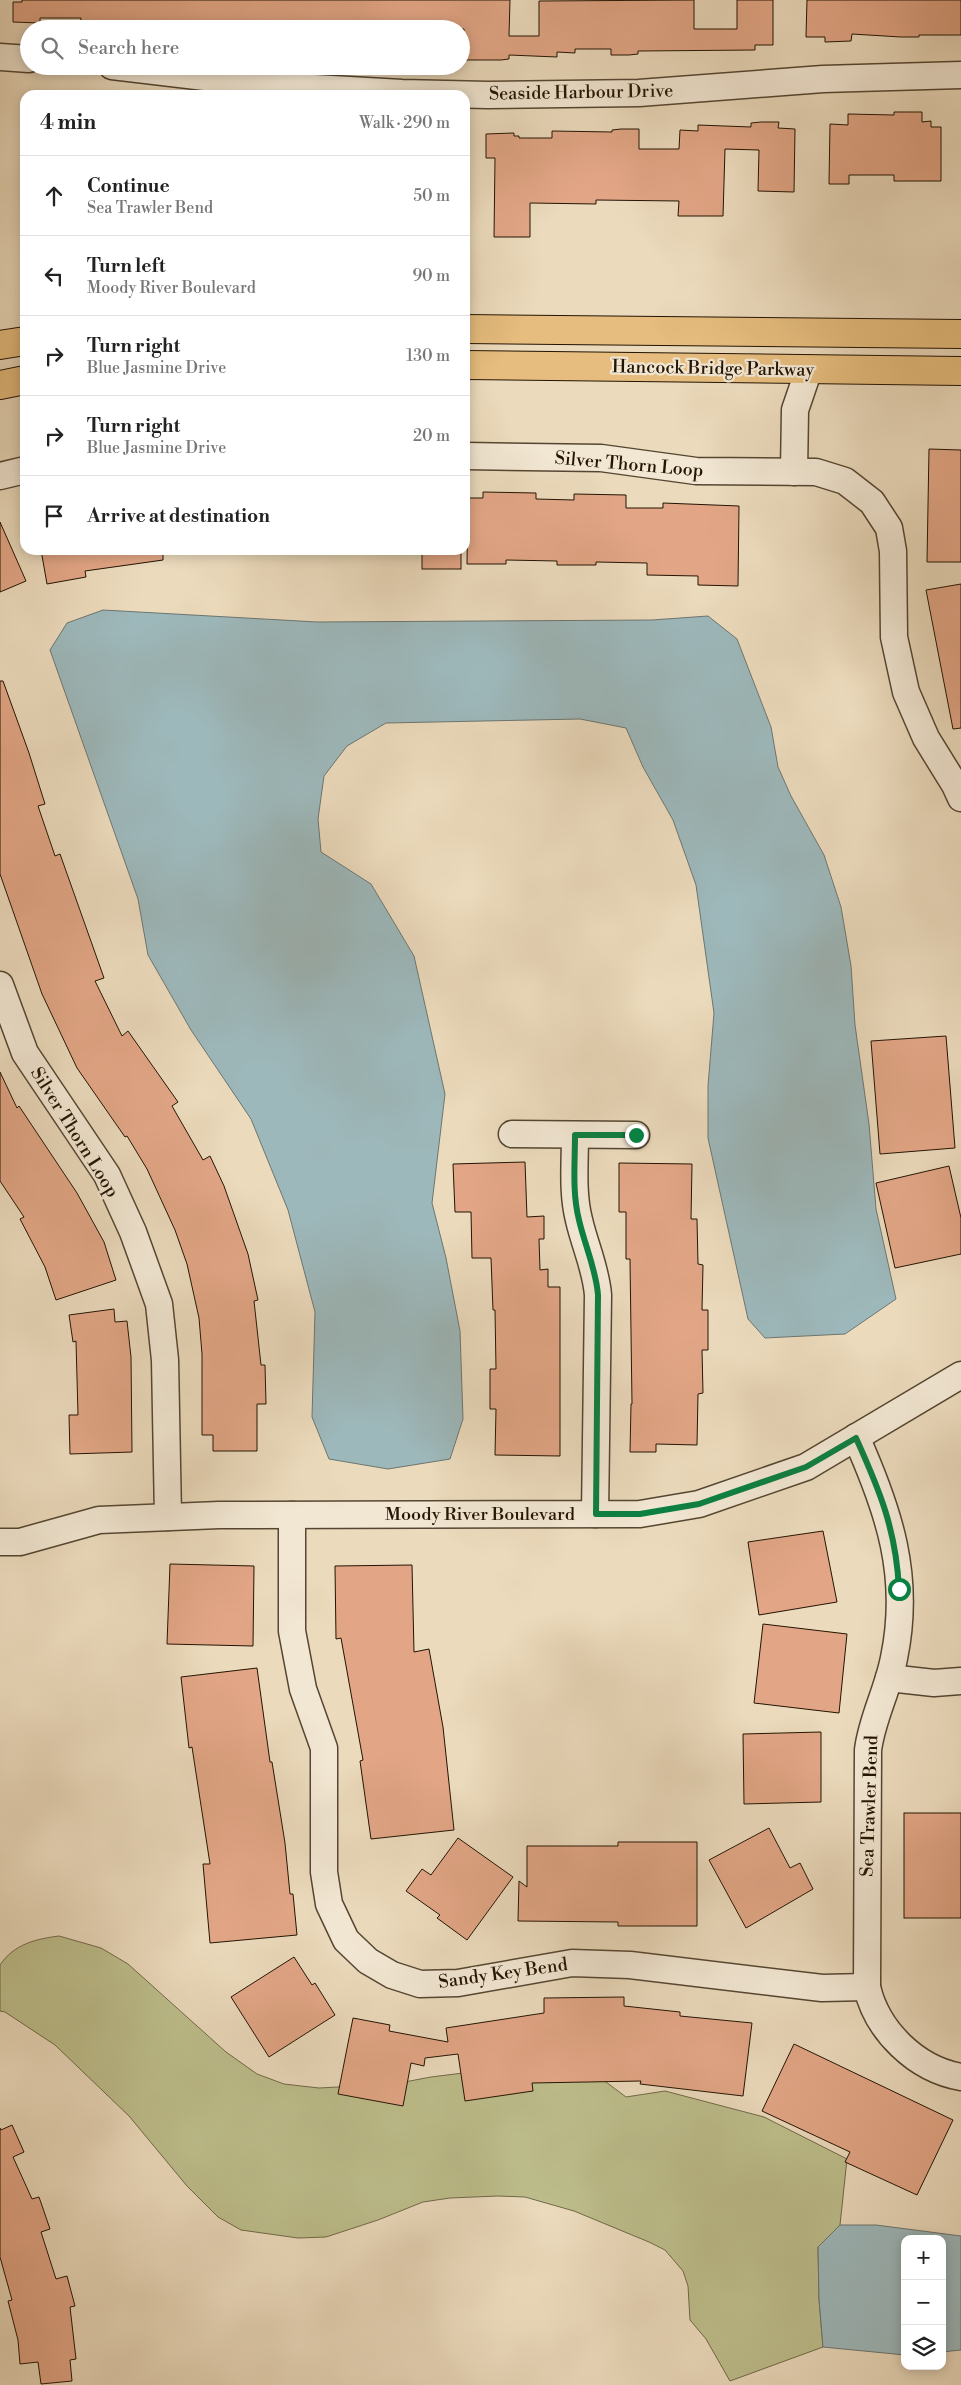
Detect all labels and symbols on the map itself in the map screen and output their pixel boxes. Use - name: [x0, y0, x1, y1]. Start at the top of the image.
- street label: Seaside Harbour Drive: [489, 79, 673, 106]
- street label: Hancock Bridge Parkway: [612, 355, 814, 382]
- street label: Silver Thorn Loop: [554, 447, 704, 482]
- street label: Silver Thorn Loop: [25, 1063, 124, 1202]
- route end: [625, 1124, 648, 1147]
- street label: Moody River Boulevard: [385, 1503, 576, 1526]
- route start: [888, 1578, 911, 1601]
- street label: Sea Trawler Bend: [856, 1734, 883, 1877]
- street label: Sandy Key Bend: [437, 1953, 570, 1994]

